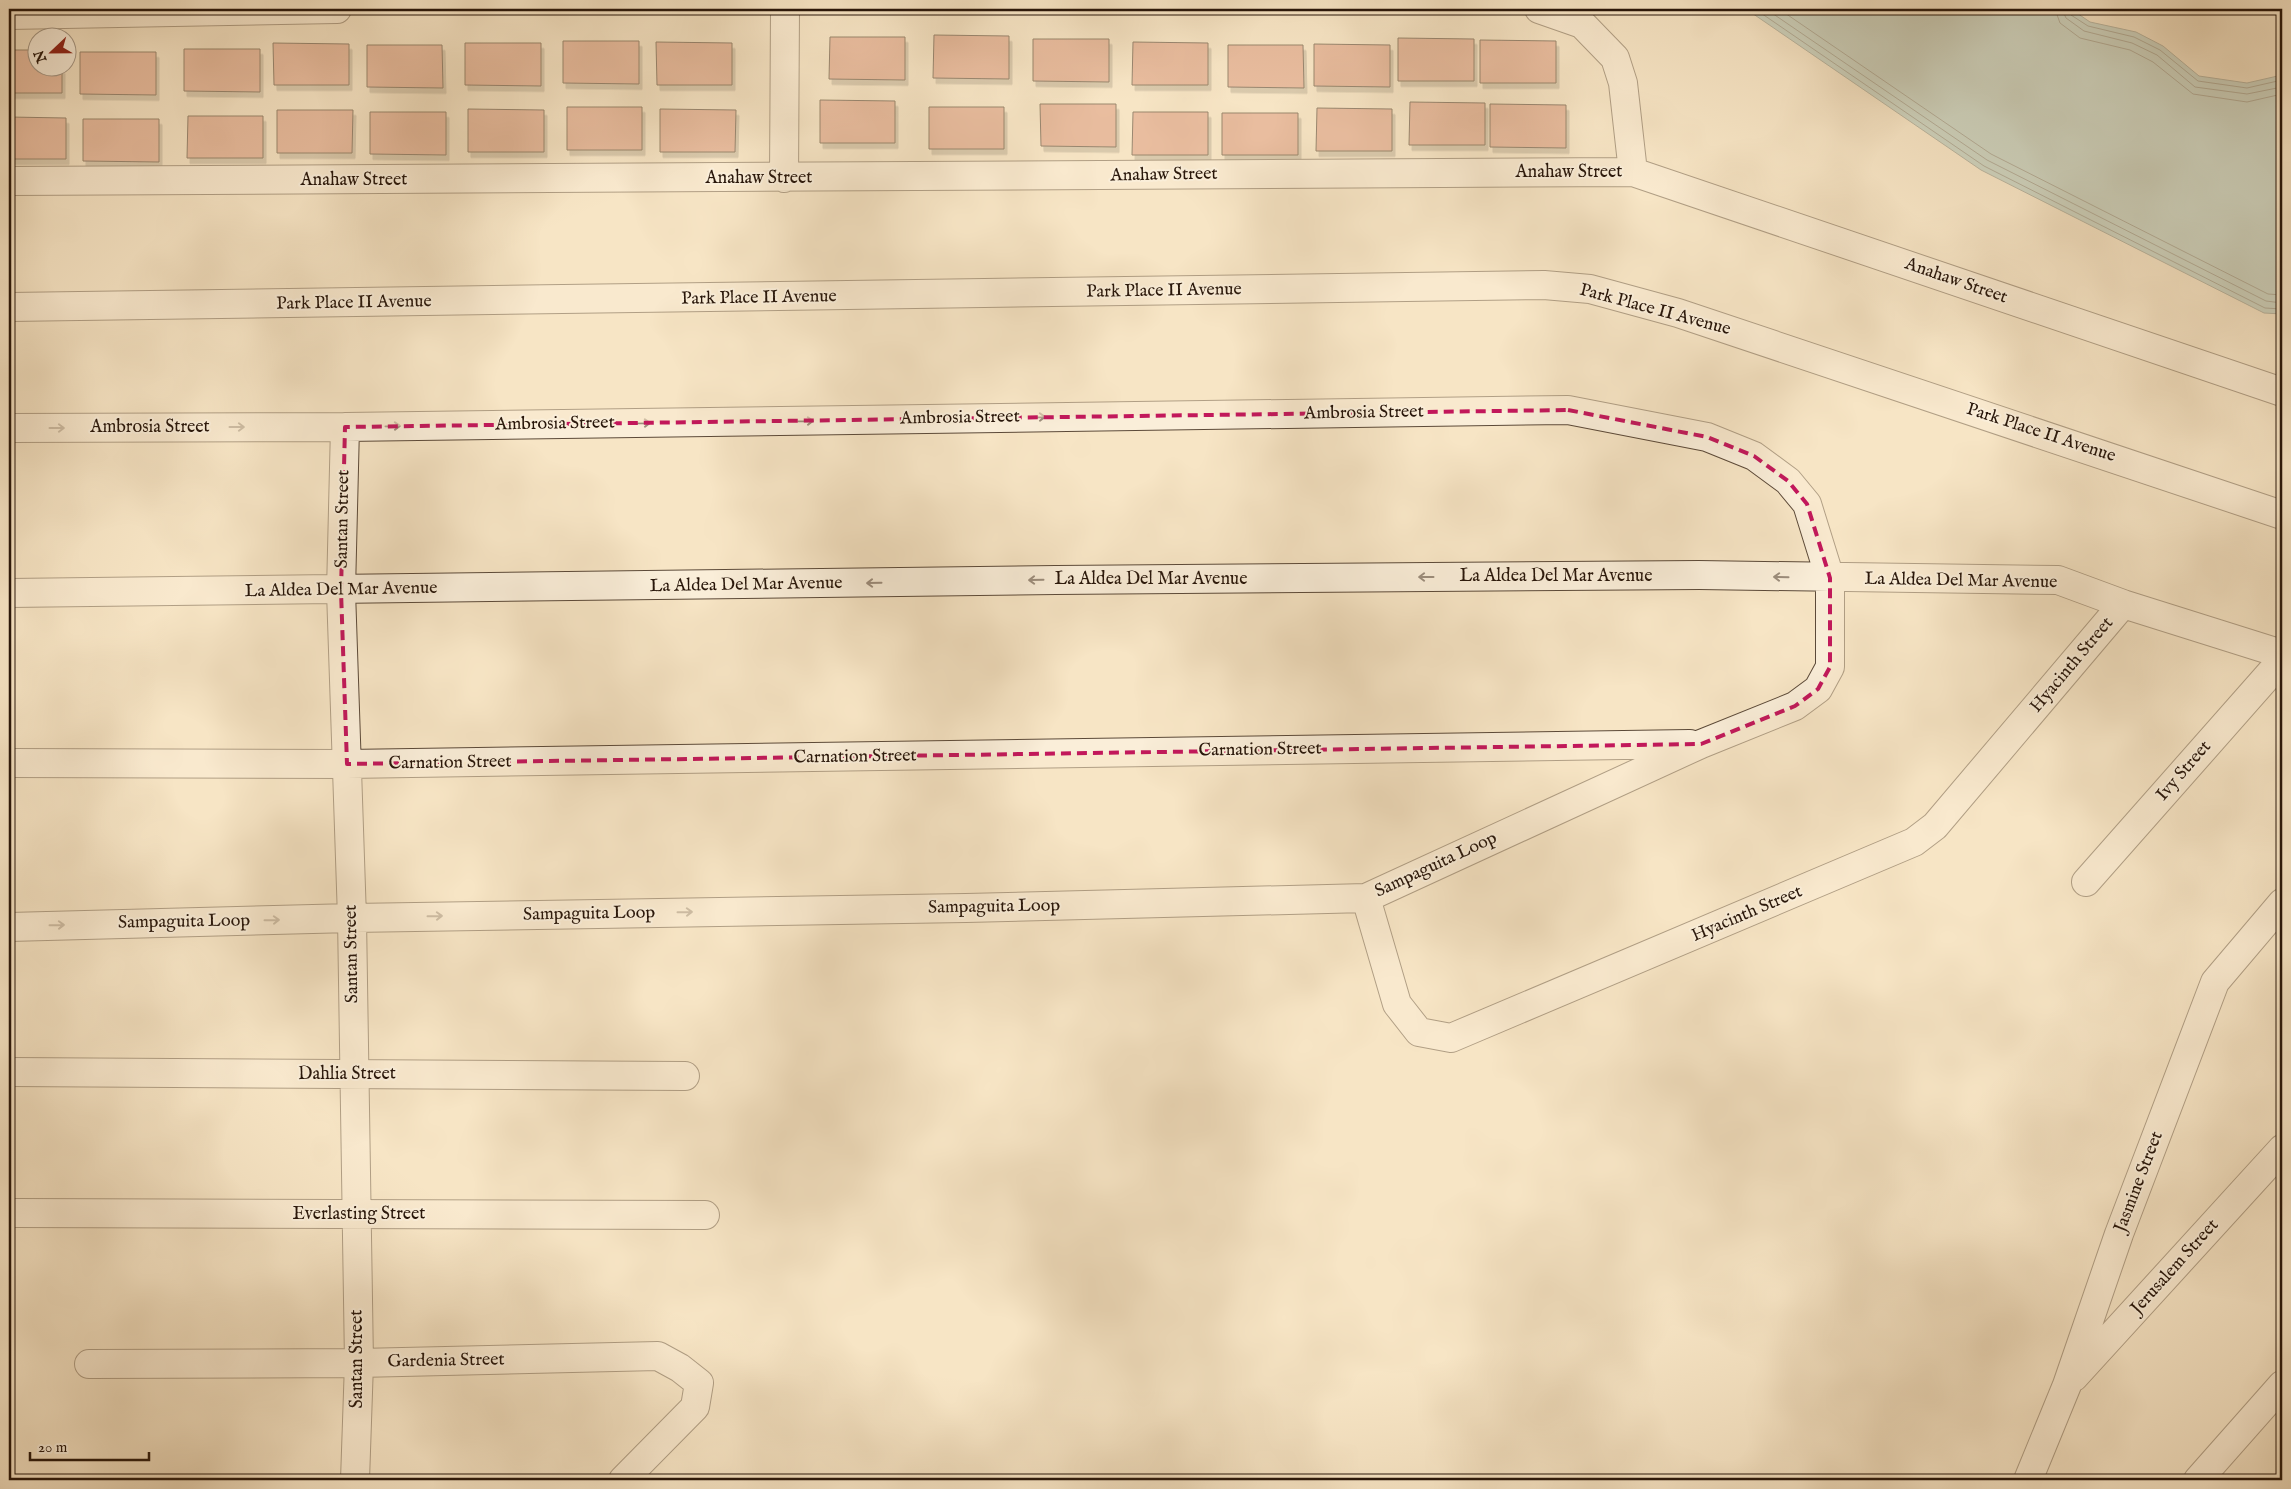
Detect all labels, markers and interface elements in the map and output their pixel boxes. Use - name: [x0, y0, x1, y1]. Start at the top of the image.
- north arrow: [28, 28, 78, 78]
- text: N: [30, 48, 52, 66]
- street label: Anahaw Street: [1514, 161, 1623, 184]
- street label: Anahaw Street: [1109, 163, 1218, 187]
- street label: Anahaw Street: [704, 167, 813, 190]
- street label: Anahaw Street: [299, 169, 408, 192]
- street label: Anahaw Street: [1901, 252, 2010, 309]
- street label: Park Place II Avenue: [1086, 278, 1242, 304]
- street label: Park Place II Avenue: [1577, 279, 1733, 341]
- street label: Park Place II Avenue: [681, 285, 837, 311]
- street label: Park Place II Avenue: [276, 290, 432, 316]
- street label: Park Place II Avenue: [1963, 398, 2119, 468]
- street label: Ambrosia Street: [1303, 400, 1424, 426]
- street label: Ambrosia Street: [899, 405, 1020, 431]
- street label: Ambrosia Street: [494, 411, 615, 437]
- one-way arrow: [1030, 412, 1046, 422]
- street label: Ambrosia Street: [89, 416, 210, 439]
- one-way arrow: [798, 416, 814, 425]
- one-way arrow: [635, 418, 651, 428]
- one-way arrow: [385, 421, 401, 431]
- one-way arrow: [229, 422, 245, 432]
- one-way arrow: [49, 423, 65, 433]
- street label: Santan Street: [331, 469, 355, 569]
- street label: La Aldea Del Mar Avenue: [1460, 565, 1652, 588]
- street label: La Aldea Del Mar Avenue: [1055, 568, 1247, 591]
- street label: La Aldea Del Mar Avenue: [1864, 568, 2058, 594]
- street label: La Aldea Del Mar Avenue: [649, 572, 843, 598]
- one-way arrow: [1418, 572, 1434, 582]
- one-way arrow: [1773, 572, 1790, 582]
- one-way arrow: [1028, 575, 1044, 585]
- street label: La Aldea Del Mar Avenue: [244, 577, 438, 603]
- one-way arrow: [866, 578, 882, 588]
- street label: Hyacinth Street: [2025, 612, 2119, 718]
- street label: Ivy Street: [2151, 736, 2217, 806]
- street label: Carnation Street: [1198, 737, 1322, 763]
- street label: Carnation Street: [793, 744, 917, 770]
- street label: Carnation Street: [388, 750, 512, 776]
- street label: Sampaguita Loop: [1371, 827, 1501, 903]
- street label: Hyacinth Street: [1688, 880, 1806, 948]
- street label: Sampaguita Loop: [928, 894, 1061, 920]
- street label: Sampaguita Loop: [523, 901, 656, 927]
- street label: Santan Street: [340, 904, 364, 1004]
- one-way arrow: [676, 907, 693, 917]
- street label: Sampaguita Loop: [118, 909, 251, 935]
- one-way arrow: [426, 911, 443, 921]
- one-way arrow: [264, 915, 280, 925]
- one-way arrow: [49, 921, 65, 930]
- street label: Dahlia Street: [298, 1063, 396, 1086]
- street label: Jasmine Street: [2109, 1128, 2169, 1238]
- street label: Everlasting Street: [292, 1203, 426, 1226]
- street label: Jerusalem Street: [2125, 1214, 2224, 1321]
- street label: Santan Street: [346, 1310, 369, 1408]
- street label: Gardenia Street: [387, 1348, 505, 1374]
- scale bar: [30, 1429, 149, 1461]
- text: 20 m: [38, 1438, 68, 1457]

